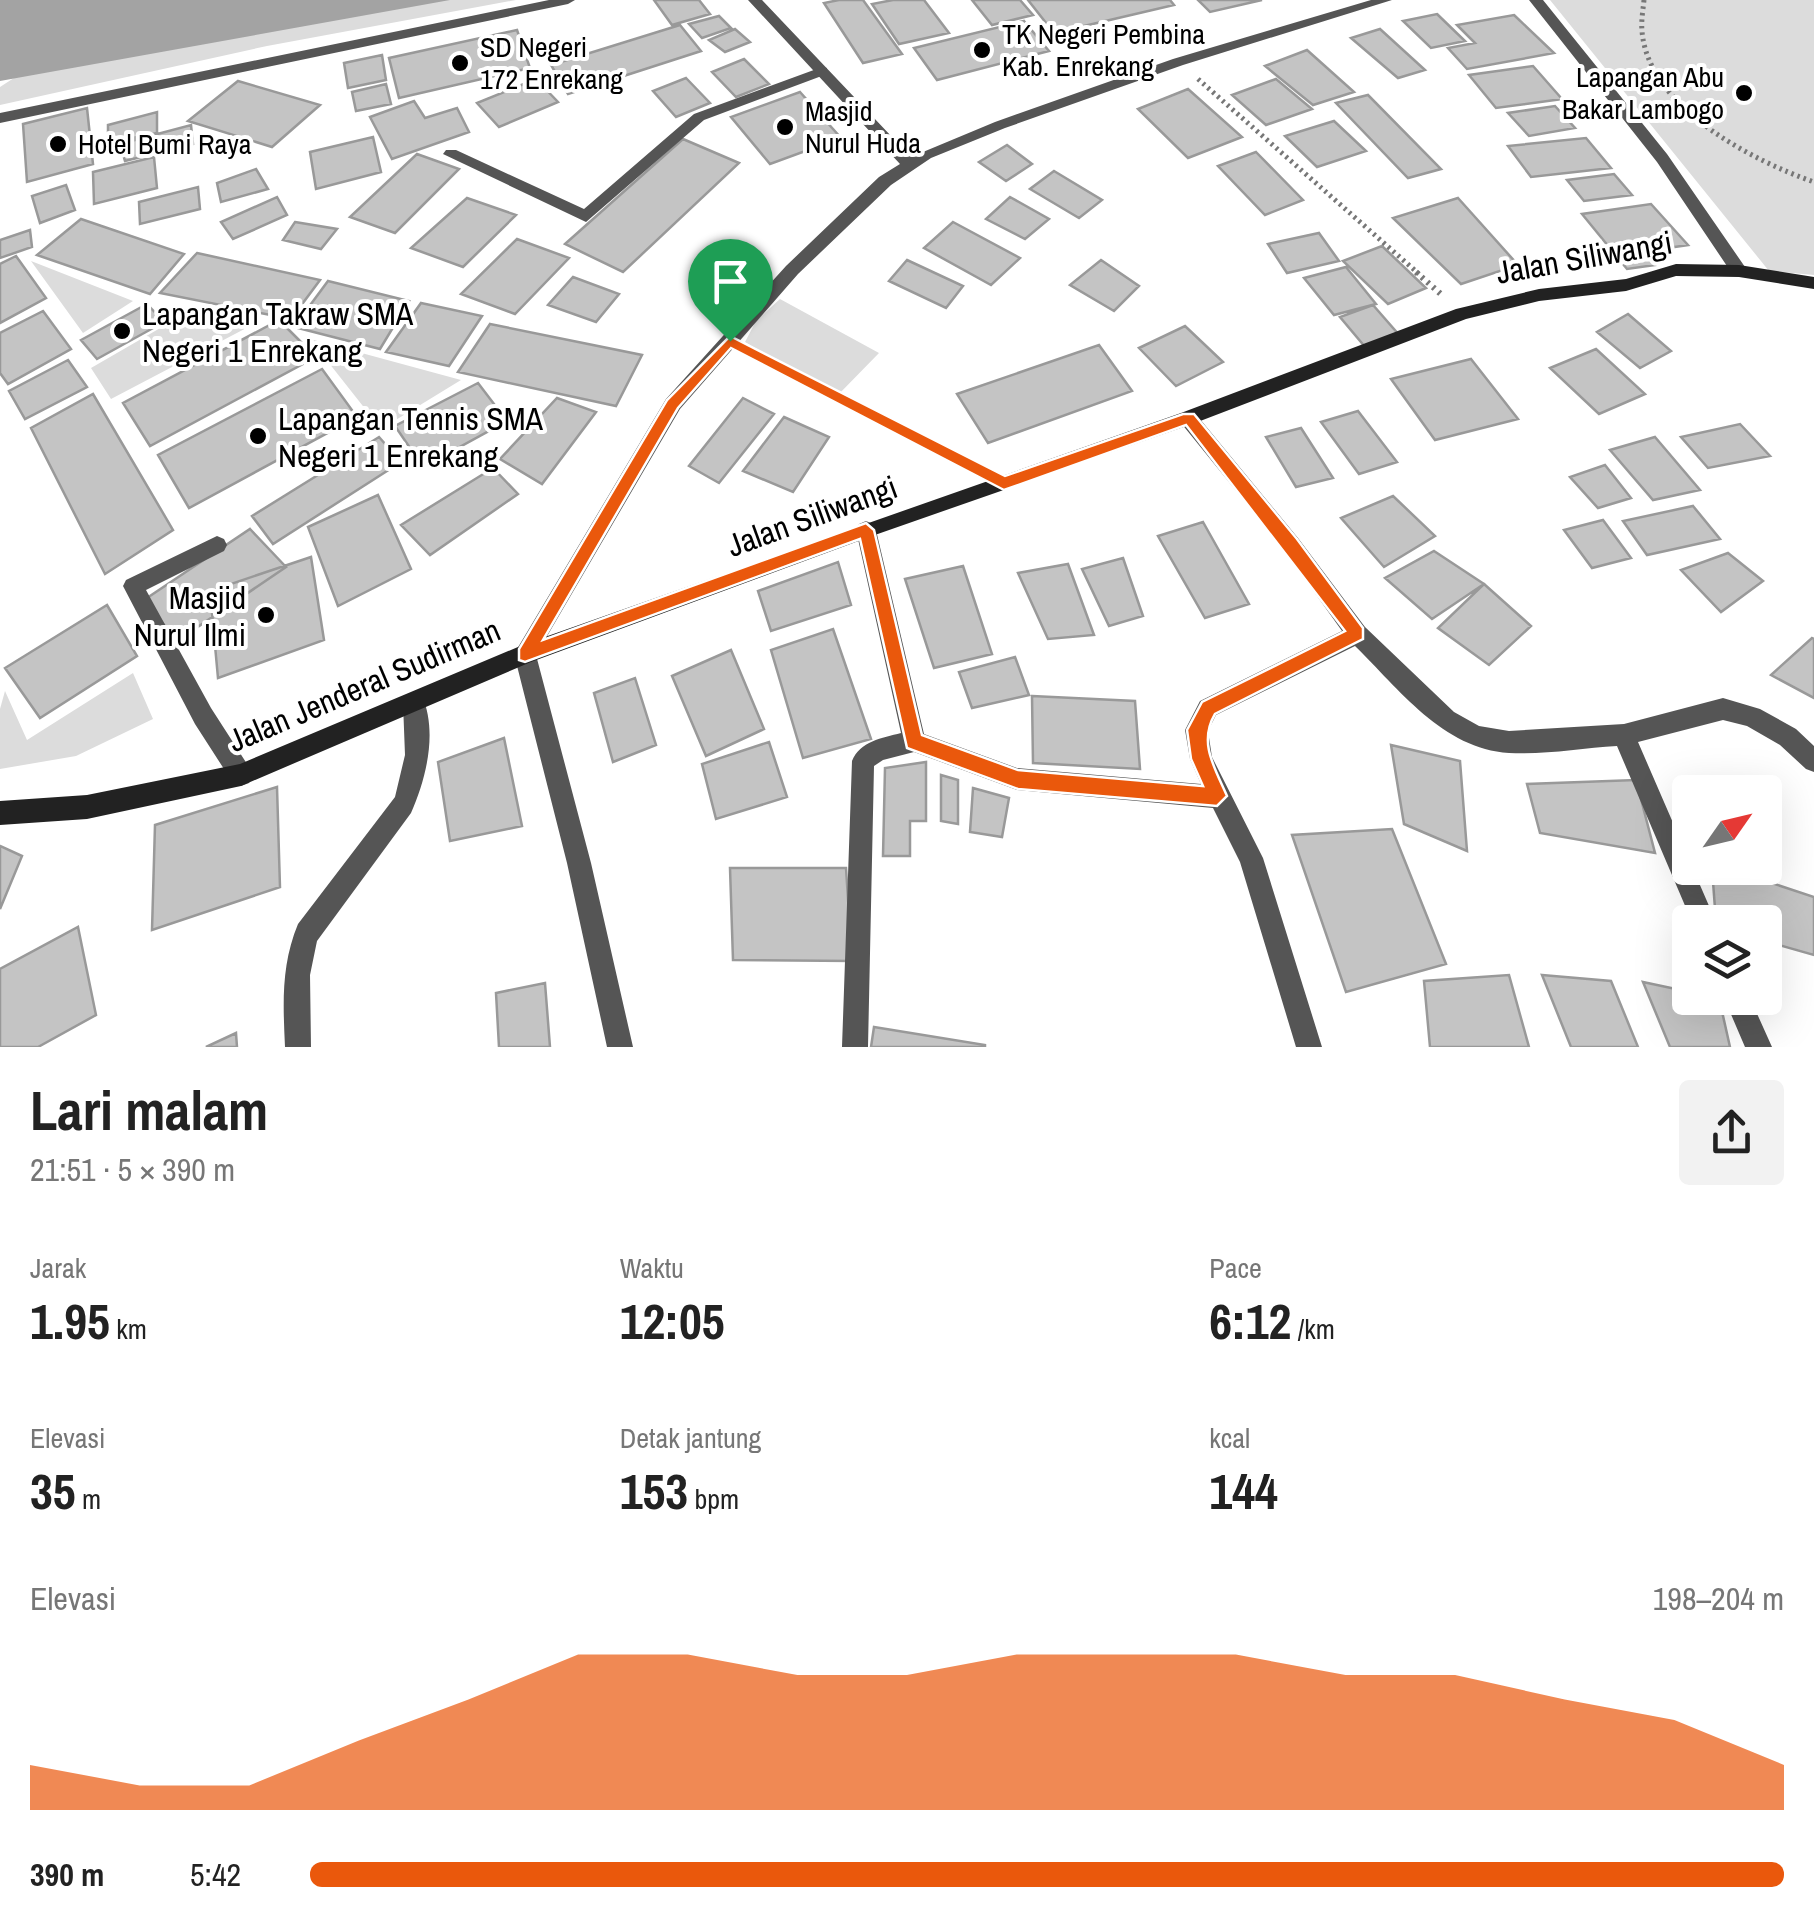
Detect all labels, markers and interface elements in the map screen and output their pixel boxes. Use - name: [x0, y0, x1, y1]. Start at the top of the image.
- place label: TK Negeri Pembina Kab. Enrekang: [1002, 15, 1205, 85]
- place label: SD Negeri 172 Enrekang: [480, 28, 623, 98]
- marker: TK Negeri Pembina Kab. Enrekang: [971, 39, 993, 61]
- marker: SD Negeri 172 Enrekang: [449, 52, 471, 74]
- place label: Lapangan Abu Bakar Lambogo: [1562, 58, 1724, 128]
- marker: Lapangan Abu Bakar Lambogo: [1733, 82, 1755, 104]
- place label: Masjid Nurul Huda: [805, 92, 921, 162]
- marker: Masjid Nurul Huda: [774, 116, 796, 138]
- place label: Hotel Bumi Raya: [78, 125, 252, 163]
- marker: Hotel Bumi Raya: [47, 133, 69, 155]
- street label: Jalan Siliwangi: [1493, 220, 1675, 294]
- pin: [688, 239, 773, 342]
- icon: arrive: [703, 254, 758, 309]
- place label: Lapangan Takraw SMA Negeri 1 Enrekang: [142, 292, 414, 372]
- marker: Lapangan Takraw SMA Negeri 1 Enrekang: [111, 320, 133, 342]
- place label: Lapangan Tennis SMA Negeri 1 Enrekang: [278, 397, 544, 477]
- marker: Lapangan Tennis SMA Negeri 1 Enrekang: [247, 425, 269, 447]
- street label: Jalan Siliwangi: [721, 465, 903, 567]
- place label: Masjid Nurul Ilmi: [134, 576, 246, 656]
- marker: Masjid Nurul Ilmi: [255, 604, 277, 626]
- street label: Jalan Jenderal Sudirman: [221, 608, 507, 762]
- north arrow: [1672, 775, 1782, 885]
- map controls: [1672, 775, 1782, 1015]
- button: layers: [1672, 905, 1782, 1015]
- text: Lari malam: [30, 1073, 268, 1147]
- button: share: [1679, 1080, 1784, 1185]
- text: 21:51 · 5 × 390 m: [30, 1148, 235, 1191]
- text: Jarak: [30, 1249, 86, 1287]
- text: Waktu: [620, 1249, 684, 1287]
- text: Pace: [1209, 1249, 1262, 1287]
- text: 1.95: [30, 1287, 110, 1355]
- text: 12:05: [620, 1287, 725, 1355]
- text: 6:12: [1209, 1287, 1291, 1355]
- text: km: [110, 1310, 147, 1348]
- text: /km: [1291, 1310, 1335, 1348]
- text: Elevasi: [30, 1419, 105, 1457]
- text: Detak jantung: [620, 1419, 761, 1457]
- text: kcal: [1209, 1419, 1250, 1457]
- text: 35: [30, 1457, 76, 1525]
- text: 153: [620, 1457, 688, 1525]
- text: 144: [1209, 1457, 1278, 1525]
- text: m: [76, 1480, 101, 1518]
- text: bpm: [688, 1480, 739, 1518]
- text: Elevasi: [30, 1577, 116, 1620]
- text: 198–204 m: [1653, 1577, 1784, 1620]
- text: 390 m: [30, 1853, 104, 1896]
- text: 5:42: [190, 1853, 241, 1896]

